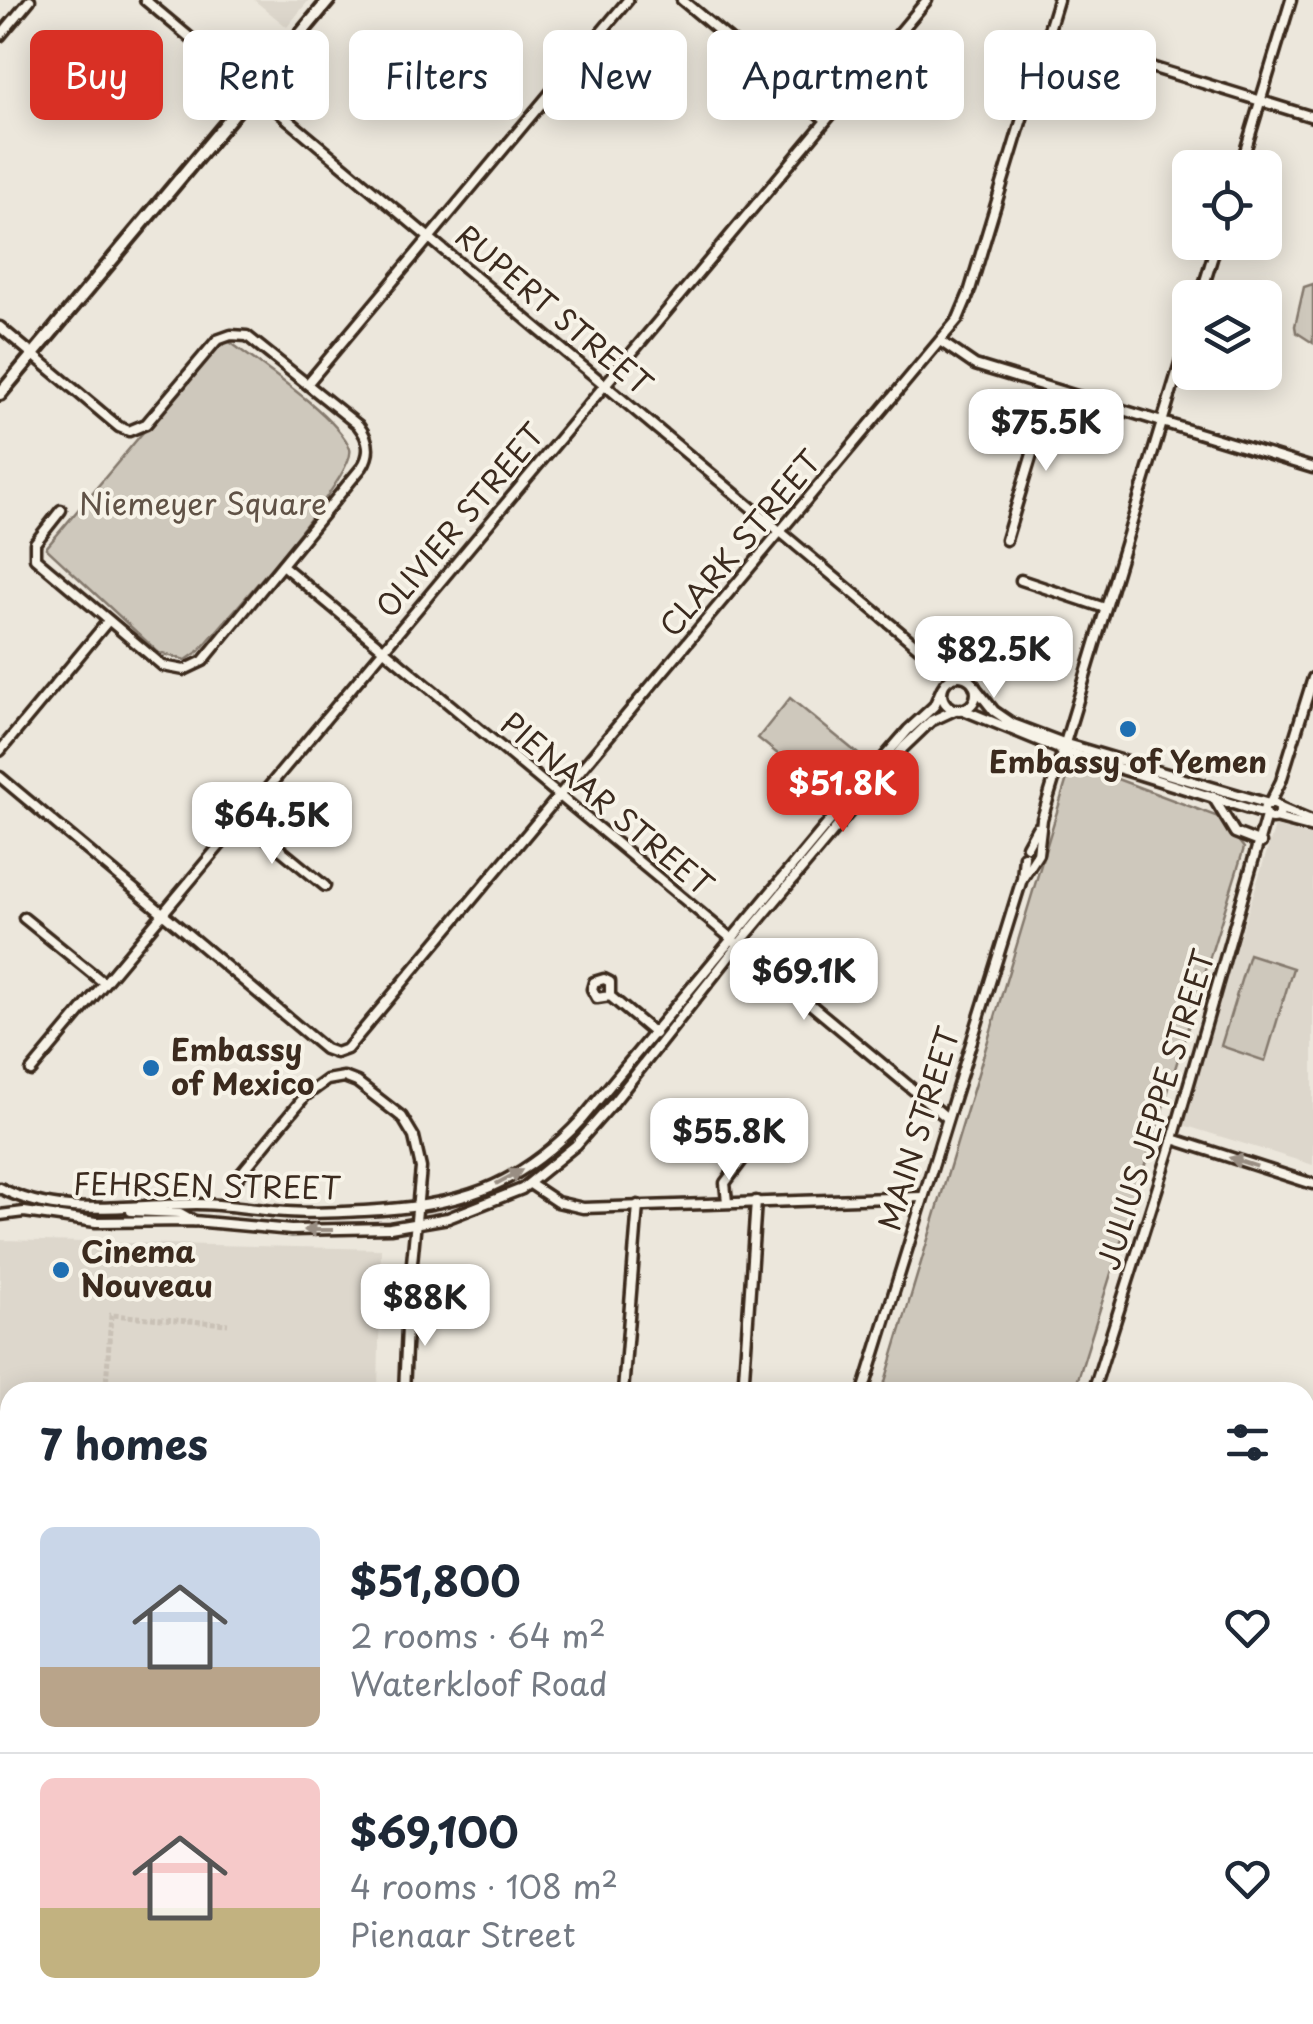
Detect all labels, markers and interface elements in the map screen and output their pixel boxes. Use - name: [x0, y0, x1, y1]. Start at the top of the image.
- chip: Buy: [30, 30, 163, 120]
- chip: Rent: [183, 30, 329, 120]
- chip: Filters: [349, 30, 523, 120]
- chip: New: [543, 30, 687, 120]
- chip: Apartment: [707, 30, 964, 120]
- chip: House: [984, 30, 1156, 120]
- map controls: [1172, 150, 1282, 390]
- button: locate: [1172, 150, 1282, 260]
- street label: RUPERT STREET: [446, 213, 663, 405]
- button: layers: [1172, 280, 1282, 390]
- pin: $75.5K: [965, 389, 1127, 474]
- text: $75.5K: [991, 397, 1101, 445]
- street label: OLIVIER STREET: [364, 412, 554, 626]
- street label: CLARK STREET: [648, 439, 831, 645]
- park label: Niemeyer Square: [79, 480, 327, 525]
- pin: $82.5K: [913, 616, 1075, 701]
- text: $82.5K: [937, 624, 1051, 672]
- street label: PIENAAR STREET: [491, 700, 724, 906]
- marker: Embassy of Yemen: [1117, 718, 1139, 740]
- place label: Embassy of Yemen: [989, 738, 1267, 783]
- pin: $51.8K: [762, 750, 924, 835]
- text: $51.8K: [789, 758, 897, 806]
- pin: $64.5K: [191, 782, 353, 867]
- text: $64.5K: [214, 790, 330, 838]
- pin: $69.1K: [723, 938, 885, 1023]
- street label: JULIUS JEPPE STREET: [1084, 943, 1225, 1275]
- text: $69.1K: [752, 946, 856, 994]
- street label: MAIN STREET: [865, 1021, 970, 1235]
- place label: Embassy of Mexico: [171, 1026, 314, 1105]
- marker: Embassy of Mexico: [140, 1057, 162, 1079]
- pin: $55.8K: [648, 1098, 810, 1183]
- text: $55.8K: [672, 1106, 786, 1154]
- one-way arrow: [1227, 1154, 1257, 1169]
- street label: FEHRSEN STREET: [73, 1160, 342, 1209]
- one-way arrow: [494, 1169, 523, 1186]
- one-way arrow: [302, 1222, 334, 1238]
- place label: Cinema Nouveau: [81, 1228, 213, 1307]
- marker: Cinema Nouveau: [50, 1259, 72, 1281]
- pin: $88K: [366, 1264, 484, 1349]
- text: $88K: [383, 1272, 467, 1320]
- text: 7 homes: [40, 1411, 208, 1474]
- icon: filters: [1220, 1415, 1275, 1470]
- text: $51,800: [350, 1548, 521, 1611]
- icon: home: [120, 1567, 240, 1687]
- icon: heart: [1220, 1600, 1275, 1655]
- text: 2 rooms · 64 m²: [350, 1611, 606, 1659]
- text: Waterkloof Road: [350, 1659, 608, 1707]
- text: $69,100: [350, 1799, 519, 1862]
- icon: home: [120, 1818, 240, 1938]
- icon: heart: [1220, 1851, 1275, 1906]
- text: 4 rooms · 108 m²: [350, 1862, 618, 1910]
- text: Pienaar Street: [350, 1910, 575, 1958]

